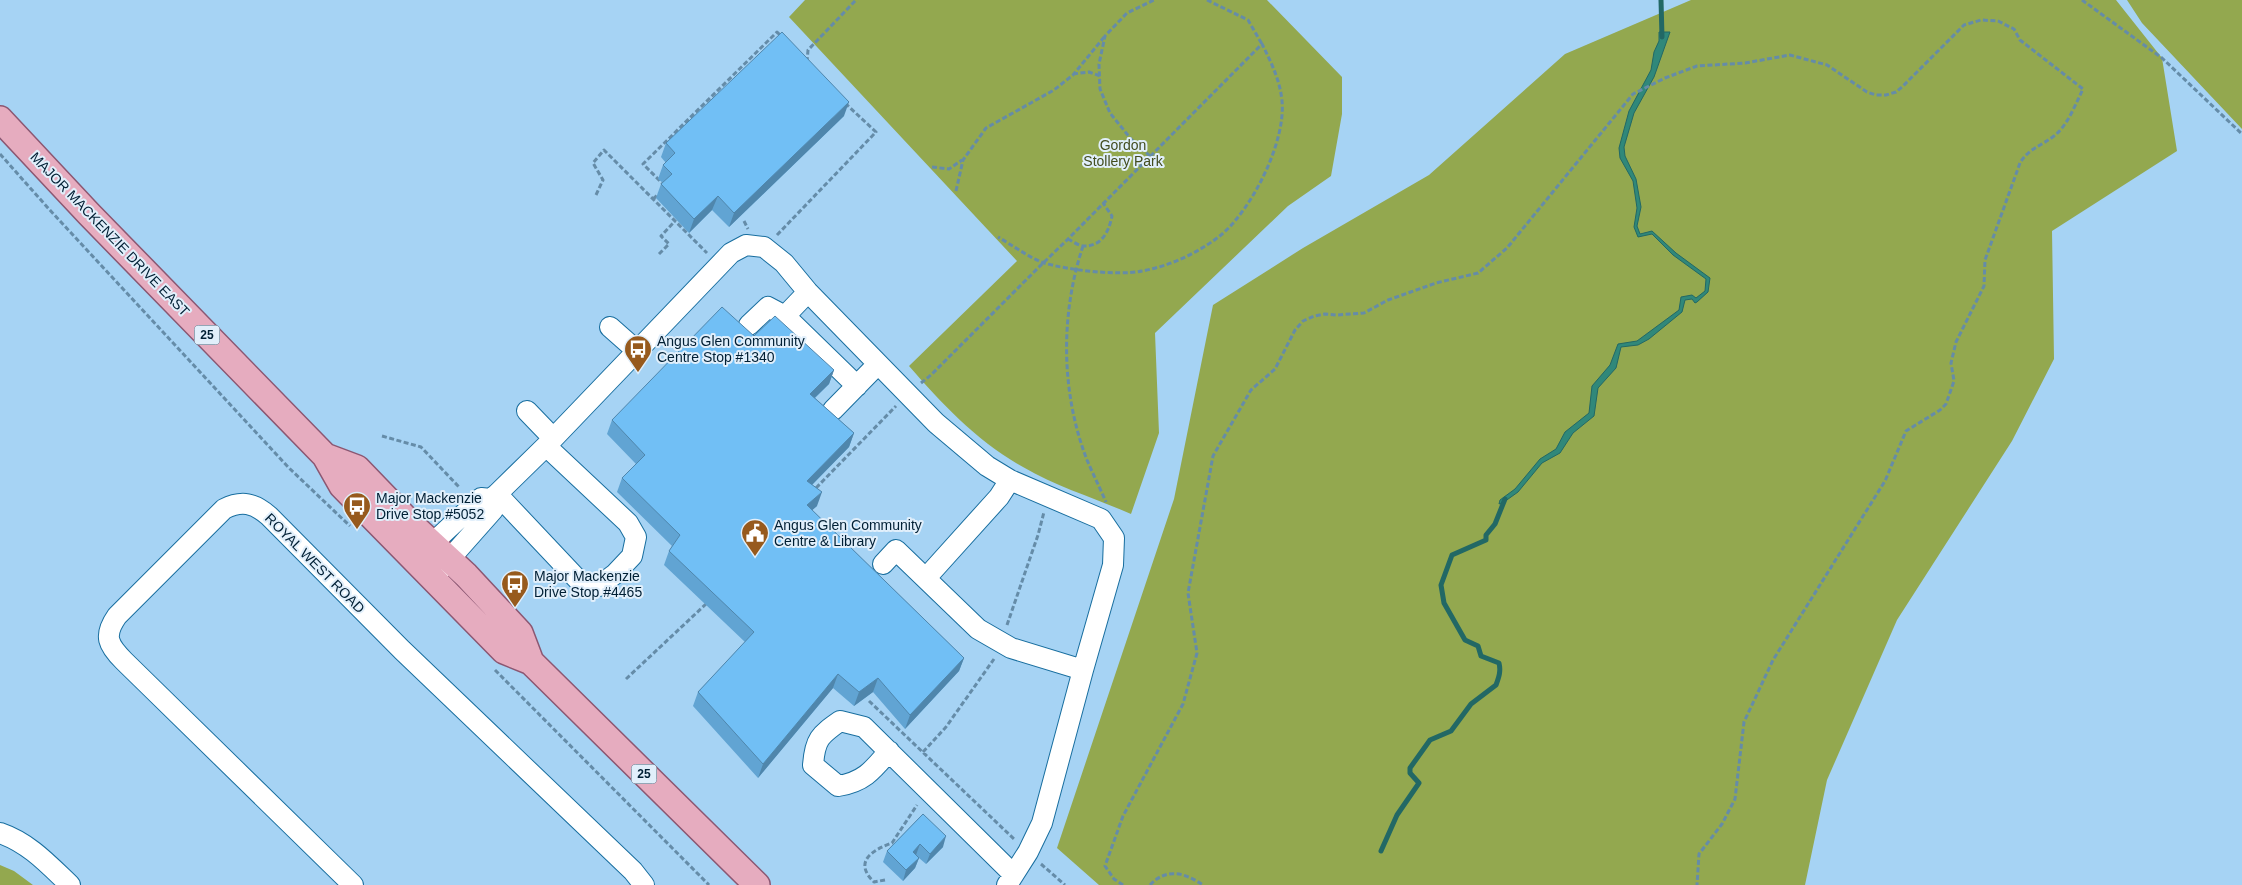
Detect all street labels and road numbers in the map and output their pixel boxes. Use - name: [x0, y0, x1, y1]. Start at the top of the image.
- street label: MAJOR MACKENZIE DRIVE EAST: [27, 149, 193, 320]
- road number: 25: [194, 326, 220, 344]
- street label: ROYAL WEST ROAD: [262, 510, 368, 616]
- road number: 25: [632, 764, 656, 784]

